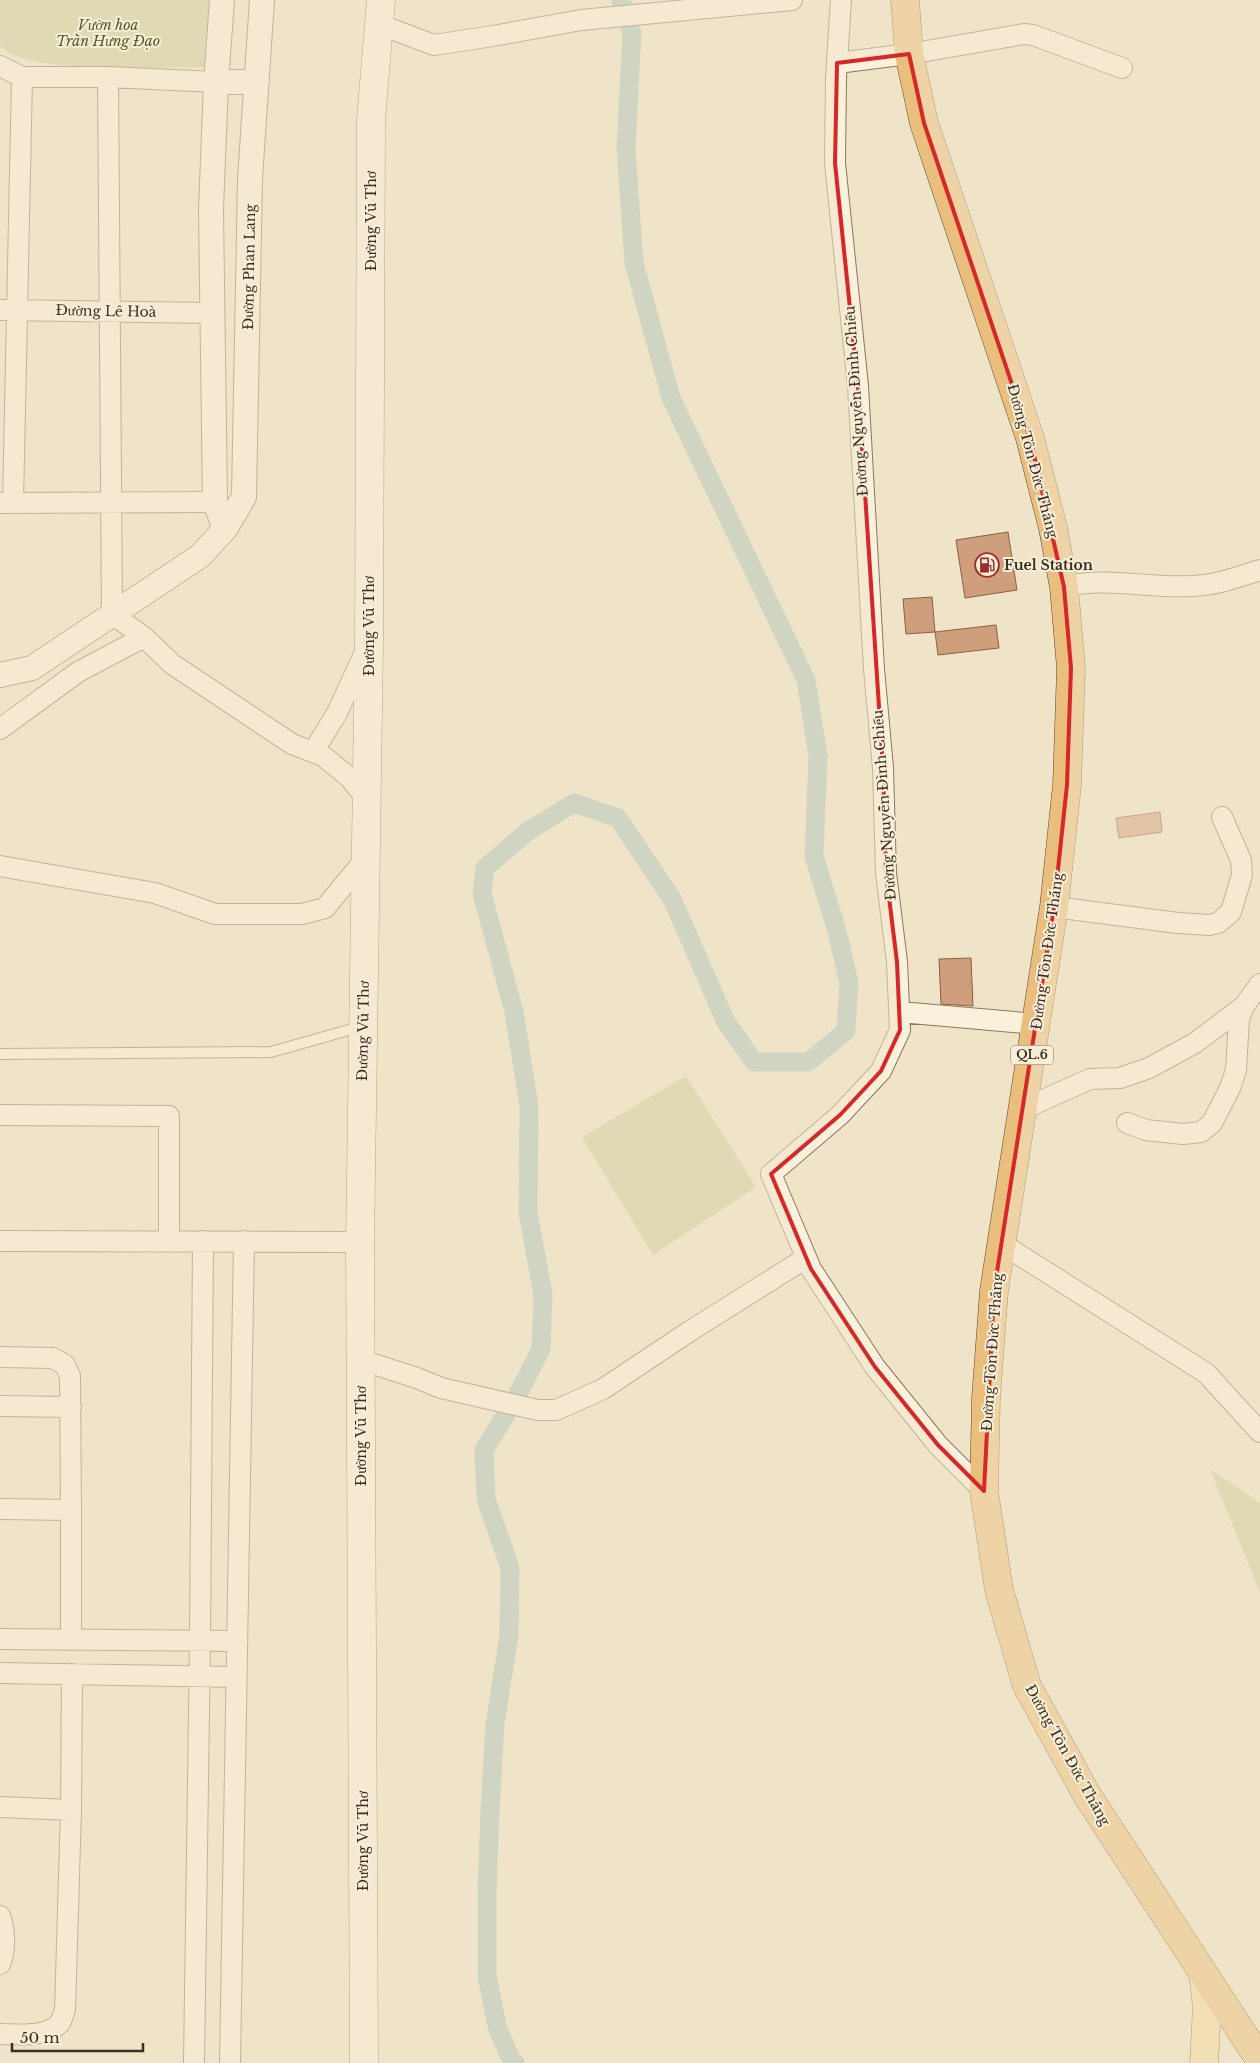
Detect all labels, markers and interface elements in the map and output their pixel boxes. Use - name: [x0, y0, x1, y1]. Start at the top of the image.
- park label: Vườn hoa Trần Hưng Đạo: [56, 16, 160, 50]
- street label: Đường Vũ Thơ: [362, 170, 380, 271]
- street label: Đường Phan Lang: [239, 203, 259, 330]
- street label: Đường Lê Hoà: [55, 301, 157, 321]
- street label: Đường Nguyễn Đình Chiểu: [840, 304, 872, 497]
- street label: Đường Tôn Đức Thắng: [1004, 382, 1062, 541]
- fuel station icon: Fuel Station: [974, 552, 1000, 578]
- place label: Fuel Station: [1004, 556, 1093, 574]
- street label: Đường Vũ Thơ: [360, 575, 378, 676]
- street label: Đường Nguyễn Đình Chiểu: [868, 708, 900, 901]
- street label: Đường Tôn Đức Thắng: [1027, 870, 1067, 1031]
- street label: Đường Vũ Thơ: [353, 980, 373, 1081]
- road number: QL.6: [1011, 1046, 1053, 1064]
- street label: Đường Tôn Đức Thắng: [977, 1271, 1007, 1432]
- street label: Đường Vũ Thơ: [352, 1385, 370, 1486]
- street label: Đường Tôn Đức Thắng: [1022, 1681, 1115, 1829]
- street label: Đường Vũ Thơ: [354, 1790, 372, 1891]
- scale bar: [12, 2020, 144, 2052]
- text: 50 m: [20, 2028, 60, 2047]

